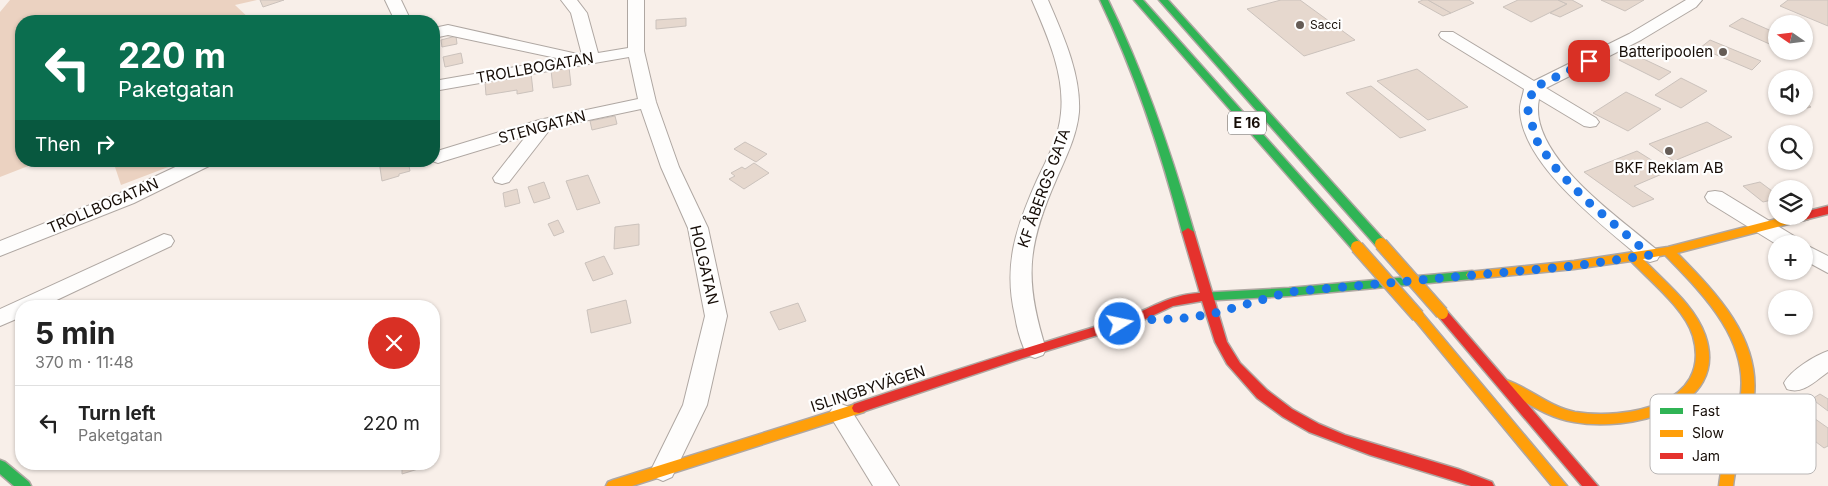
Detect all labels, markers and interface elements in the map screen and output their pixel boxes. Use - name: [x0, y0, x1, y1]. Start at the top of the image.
- north arrow: [1768, 15, 1812, 60]
- map controls: [1768, 15, 1813, 335]
- place label: Sacci: [1310, 17, 1341, 32]
- marker: Sacci: [1294, 19, 1306, 31]
- text: 220 m: [118, 34, 226, 76]
- icon: left: [35, 35, 100, 100]
- pin: [1568, 40, 1610, 82]
- place label: Batteripoolen: [1619, 42, 1713, 61]
- marker: Batteripoolen: [1717, 46, 1729, 58]
- icon: arrive: [1575, 47, 1603, 75]
- street label: TROLLBOGATAN: [475, 48, 595, 87]
- button: sound: [1768, 70, 1813, 115]
- text: Paketgatan: [118, 76, 234, 102]
- street label: STENGATAN: [496, 106, 588, 147]
- road number: E 16: [1228, 112, 1266, 134]
- button: search: [1768, 125, 1813, 170]
- street label: KF ÅBERGS GATA: [1013, 126, 1074, 250]
- icon: right: [91, 130, 119, 158]
- text: Then: [35, 133, 81, 156]
- marker: BKF Reklam AB: [1663, 145, 1675, 157]
- place label: BKF Reklam AB: [1615, 158, 1723, 177]
- street label: TROLLBOGATAN: [44, 174, 161, 238]
- button: layers: [1768, 180, 1813, 225]
- street label: HOLGATAN: [686, 223, 723, 306]
- button: +: [1768, 235, 1813, 280]
- button: −: [1768, 290, 1813, 335]
- position arrow: [1093, 297, 1145, 349]
- text: 5 min: [35, 315, 115, 351]
- button: close: [368, 317, 420, 369]
- text: 370 m · 11:48: [35, 352, 134, 372]
- street label: ISLINGBYVÄGEN: [808, 361, 928, 416]
- legend: [1650, 394, 1816, 474]
- text: Turn left: [78, 402, 156, 425]
- text: Fast: [1692, 402, 1720, 419]
- icon: left: [35, 409, 63, 437]
- text: 220 m: [363, 412, 420, 435]
- text: Slow: [1692, 424, 1724, 441]
- text: Paketgatan: [78, 425, 163, 445]
- text: Jam: [1692, 447, 1720, 464]

